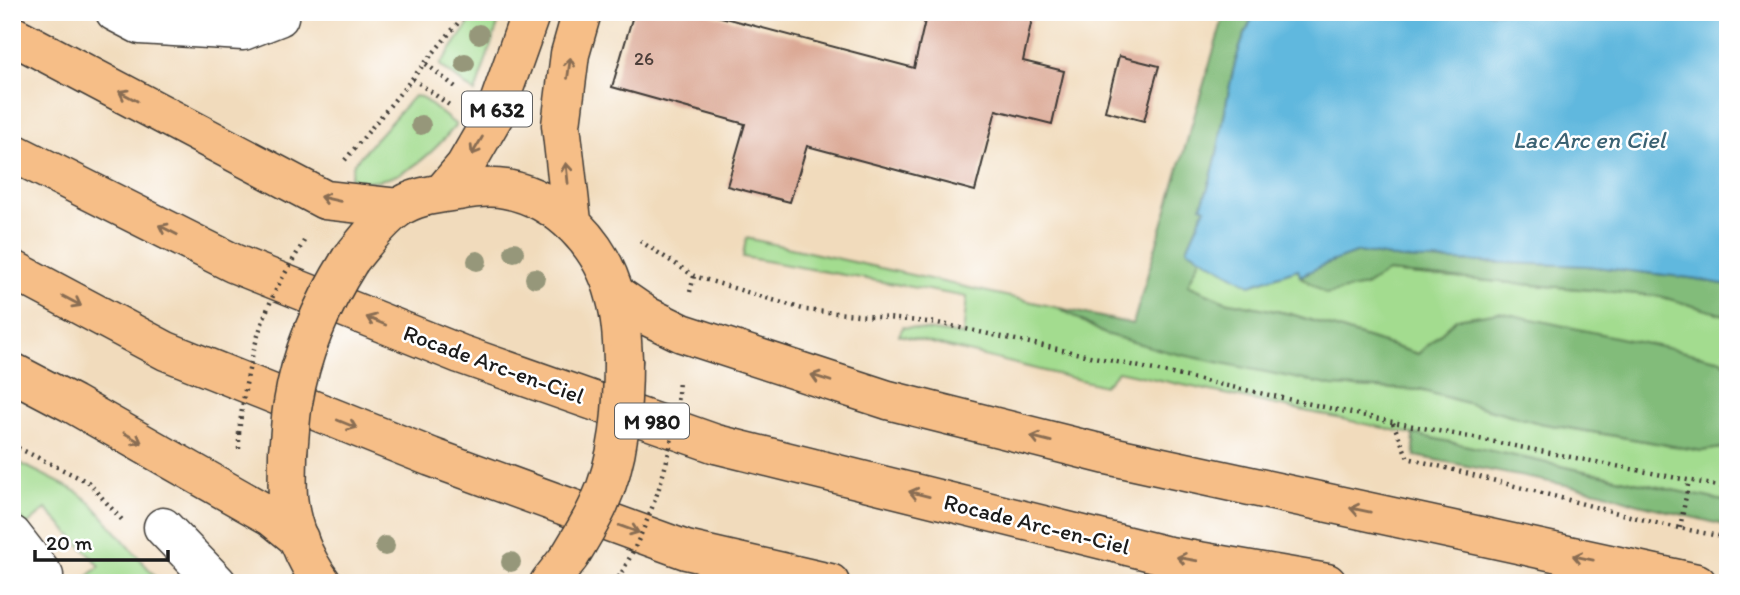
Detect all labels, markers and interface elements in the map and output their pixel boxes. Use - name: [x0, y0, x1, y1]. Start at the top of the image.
- house number: 26: [634, 47, 654, 70]
- one-way arrow: [562, 57, 575, 80]
- one-way arrow: [118, 89, 139, 102]
- road number: M 632: [462, 92, 532, 126]
- water label: Lac Arc en Ciel: [1513, 125, 1668, 154]
- one-way arrow: [470, 135, 484, 155]
- one-way arrow: [560, 162, 573, 185]
- one-way arrow: [320, 192, 342, 205]
- one-way arrow: [158, 223, 179, 236]
- one-way arrow: [62, 294, 82, 308]
- one-way arrow: [366, 313, 387, 326]
- street label: Rocade Arc-en-Ciel: [400, 318, 589, 410]
- one-way arrow: [811, 371, 833, 383]
- road number: M 980: [615, 404, 689, 438]
- one-way arrow: [335, 418, 357, 431]
- one-way arrow: [122, 431, 142, 445]
- one-way arrow: [1030, 432, 1053, 445]
- one-way arrow: [908, 487, 931, 500]
- street label: Rocade Arc-en-Ciel: [941, 487, 1133, 561]
- one-way arrow: [1349, 503, 1372, 516]
- scale bar: [35, 518, 168, 562]
- one-way arrow: [617, 524, 639, 536]
- text: 20 m: [46, 530, 93, 555]
- one-way arrow: [1572, 551, 1595, 564]
- one-way arrow: [1176, 552, 1199, 565]

